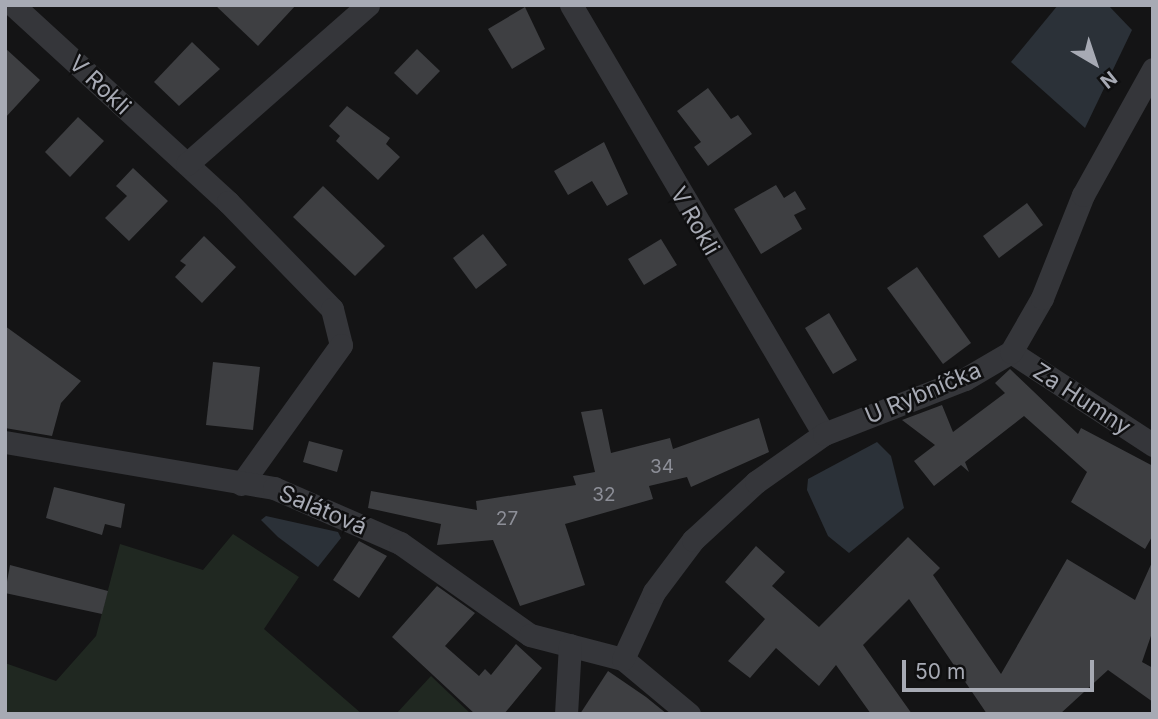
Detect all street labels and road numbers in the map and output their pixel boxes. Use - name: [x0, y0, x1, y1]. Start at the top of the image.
- street label: V Rokli: [63, 50, 137, 120]
- street label: V Rokli: [664, 182, 726, 260]
- street label: U Rybníčka: [861, 356, 985, 430]
- street label: Za Humny: [1028, 357, 1136, 441]
- street label: Salátová: [275, 479, 371, 541]

